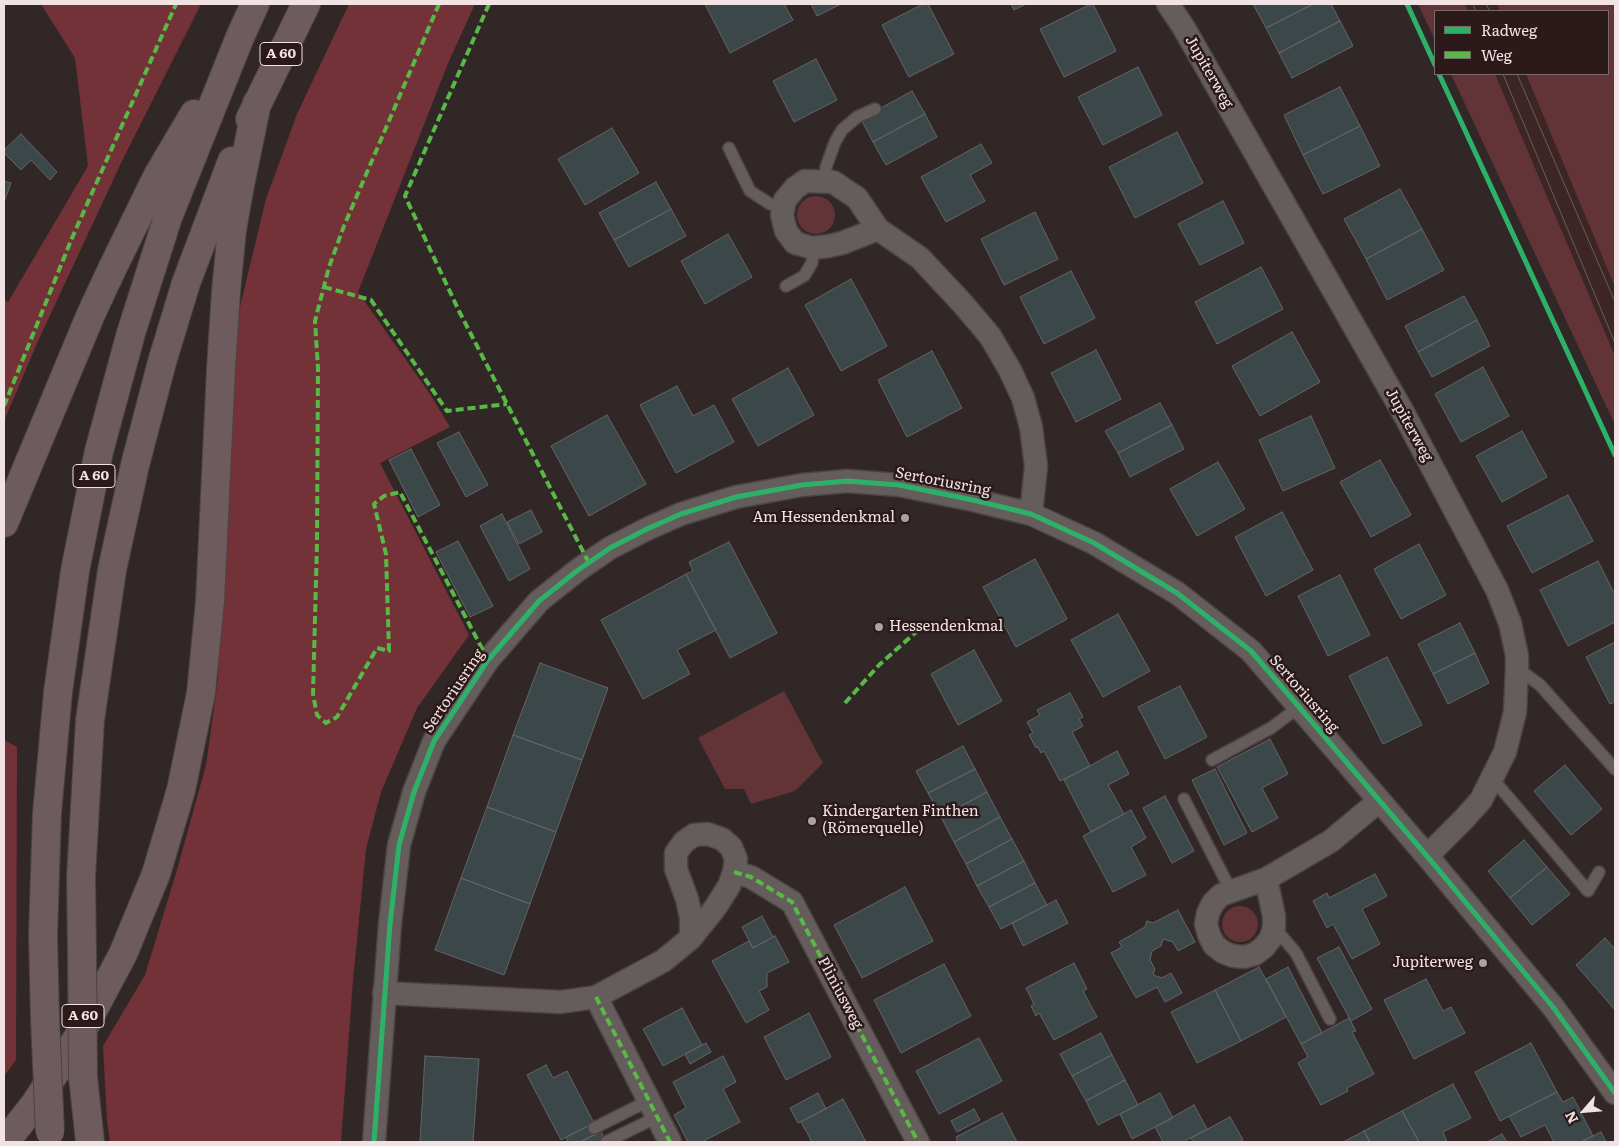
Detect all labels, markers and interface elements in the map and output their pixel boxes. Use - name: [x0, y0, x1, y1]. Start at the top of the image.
- legend: [1434, 10, 1609, 75]
- text: Radweg: [1481, 18, 1537, 41]
- street label: Jupiterweg: [1181, 33, 1237, 111]
- road number: A 60: [260, 42, 302, 66]
- text: Weg: [1481, 43, 1512, 66]
- street label: Jupiterweg: [1382, 385, 1436, 465]
- road number: A 60: [73, 464, 115, 488]
- street label: Sertoriusring: [894, 464, 992, 500]
- place label: Am Hessendenkmal: [752, 509, 895, 527]
- marker: Am Hessendenkmal: [899, 512, 911, 524]
- place label: Hessendenkmal: [889, 618, 1003, 636]
- marker: Hessendenkmal: [873, 621, 885, 633]
- street label: Sertoriusring: [419, 646, 489, 736]
- street label: Sertoriusring: [1265, 651, 1343, 737]
- place label: Kindergarten Finthen (Römerquelle): [822, 803, 979, 838]
- marker: Kindergarten Finthen (Römerquelle): [806, 815, 818, 827]
- street label: Pliniusweg: [813, 954, 867, 1032]
- place label: Jupiterweg: [1392, 954, 1473, 972]
- marker: Jupiterweg: [1477, 957, 1489, 969]
- road number: A 60: [62, 1004, 104, 1028]
- north arrow: [1559, 1086, 1609, 1136]
- text: N: [1559, 1108, 1582, 1128]

